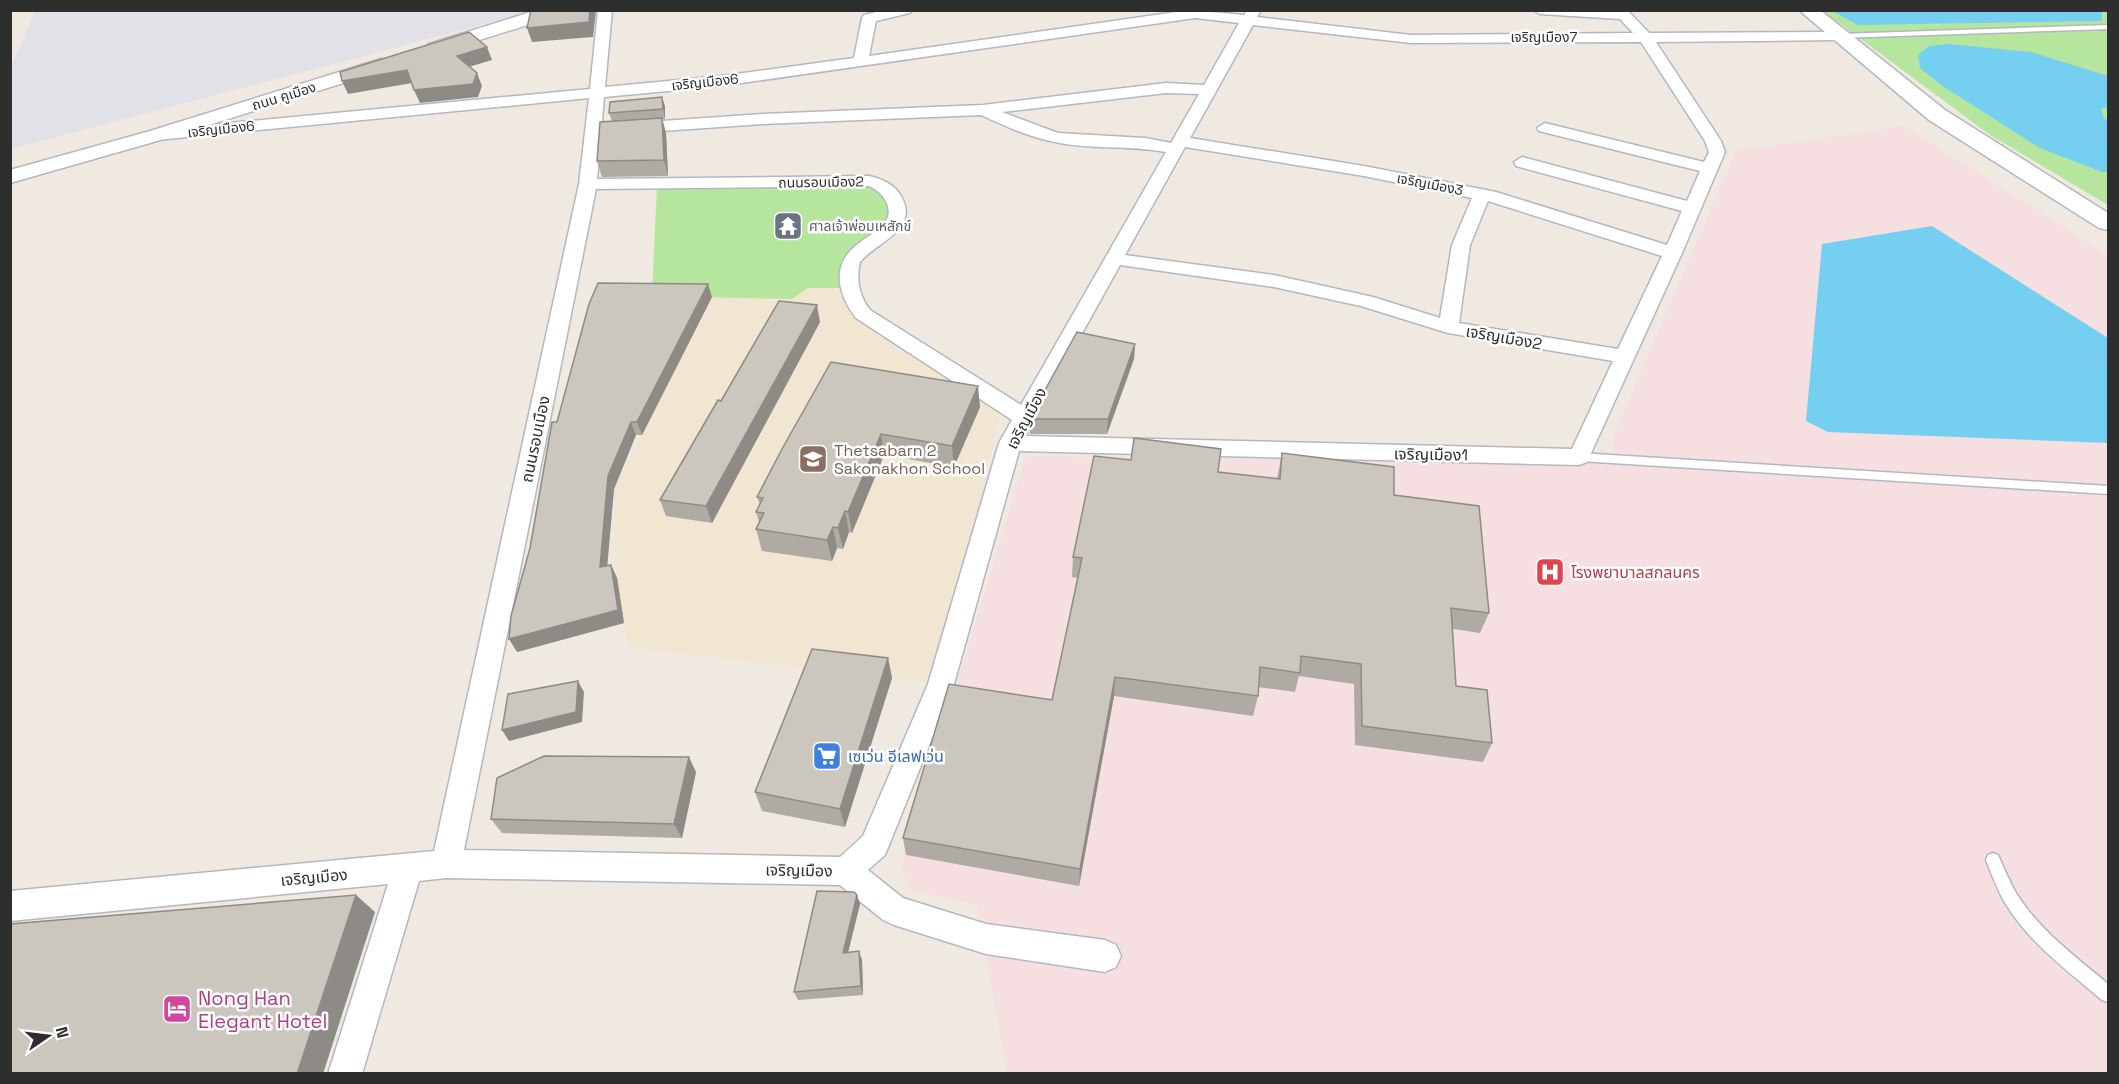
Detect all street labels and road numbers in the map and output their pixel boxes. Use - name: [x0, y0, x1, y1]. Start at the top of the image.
- street label: เจริญเมือง7: [1511, 28, 1578, 46]
- street label: เจริญเมือง6: [670, 70, 740, 94]
- street label: ถนน คูเมือง: [250, 78, 318, 114]
- street label: เจริญเมือง6: [186, 117, 256, 141]
- street label: เจริญเมือง3: [1395, 169, 1465, 199]
- street label: ถนนรอบเมือง2: [778, 172, 864, 192]
- street label: เจริญเมือง2: [1464, 320, 1544, 355]
- street label: เจริญเมือง: [1001, 384, 1052, 453]
- street label: ถนนรอบเมือง: [516, 394, 555, 484]
- street label: เจริญเมือง1: [1394, 443, 1468, 466]
- street label: เจริญเมือง: [765, 859, 833, 882]
- street label: เจริญเมือง: [280, 864, 349, 891]

